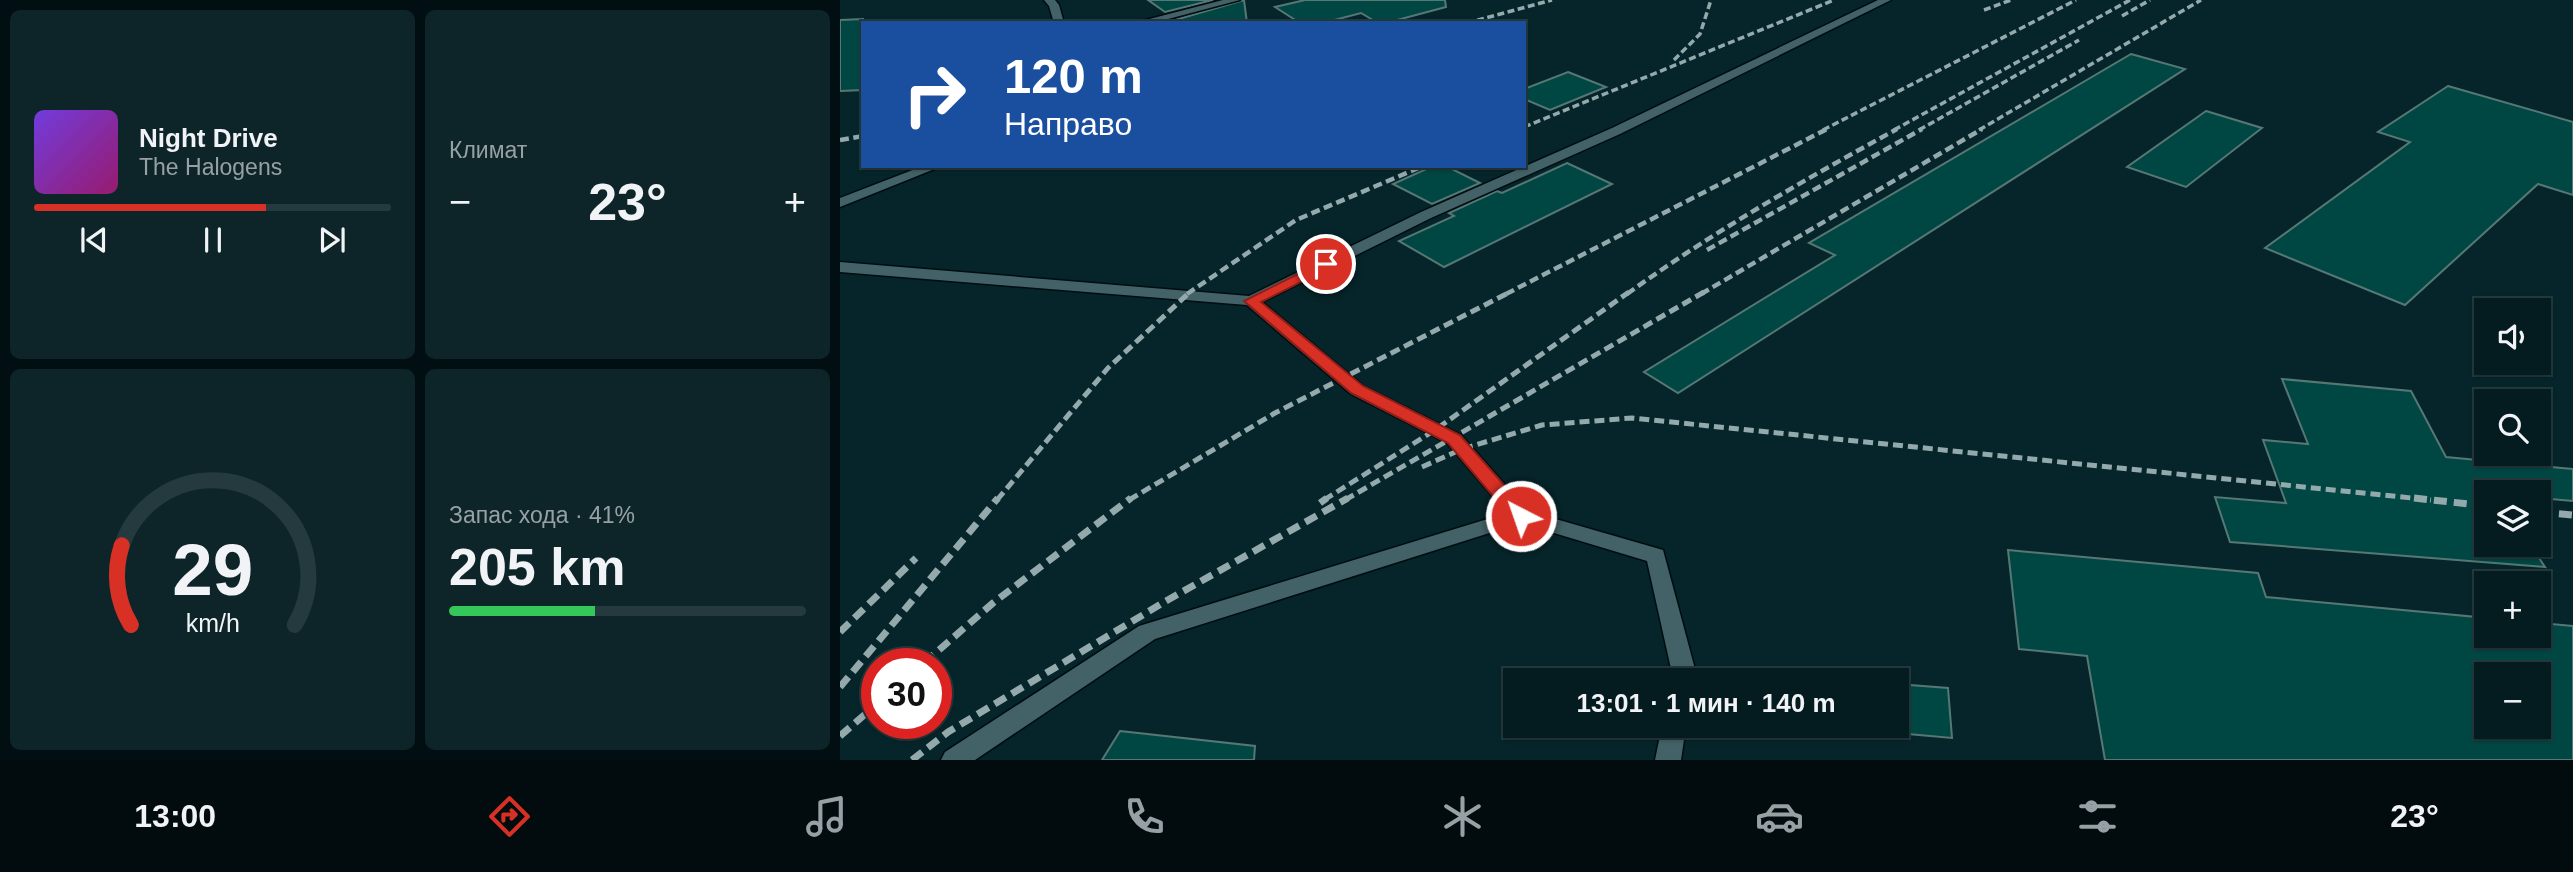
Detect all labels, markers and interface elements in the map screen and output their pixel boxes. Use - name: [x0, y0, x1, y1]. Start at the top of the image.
- icon: right: [889, 49, 980, 140]
- text: 120 m: [1004, 49, 1143, 103]
- text: Направо: [1004, 106, 1132, 142]
- text: Night Drive: [139, 123, 278, 153]
- text: Климат: [449, 137, 527, 163]
- text: The Halogens: [139, 154, 282, 180]
- text: 23°: [588, 173, 667, 231]
- text: −: [449, 181, 471, 223]
- text: +: [784, 181, 806, 223]
- icon: previous: [75, 221, 113, 259]
- icon: pause: [194, 221, 232, 259]
- icon: next: [313, 221, 351, 259]
- pin: [1296, 234, 1356, 294]
- icon: arrive: [1307, 245, 1345, 283]
- map controls: [2474, 298, 2551, 739]
- button: sound: [2474, 298, 2551, 375]
- button: search: [2474, 389, 2551, 466]
- position arrow: [1484, 479, 1558, 553]
- button: layers: [2474, 480, 2551, 557]
- text: Запас хода · 41%: [449, 502, 635, 528]
- text: 29: [172, 530, 253, 611]
- text: 205 km: [449, 538, 625, 596]
- button: +: [2474, 571, 2551, 648]
- text: km/h: [185, 609, 240, 637]
- speed limit sign: 30: [861, 648, 952, 739]
- button: −: [2474, 662, 2551, 739]
- text: 13:01 · 1 мин · 140 m: [1576, 688, 1836, 718]
- icon: directions: [485, 792, 534, 841]
- icon: music: [802, 792, 851, 841]
- icon: phone: [1120, 792, 1169, 841]
- icon: climate: [1438, 792, 1487, 841]
- icon: car: [1755, 792, 1804, 841]
- icon: filters: [2073, 792, 2122, 841]
- text: 13:00: [134, 798, 216, 834]
- text: 23°: [2390, 798, 2439, 834]

